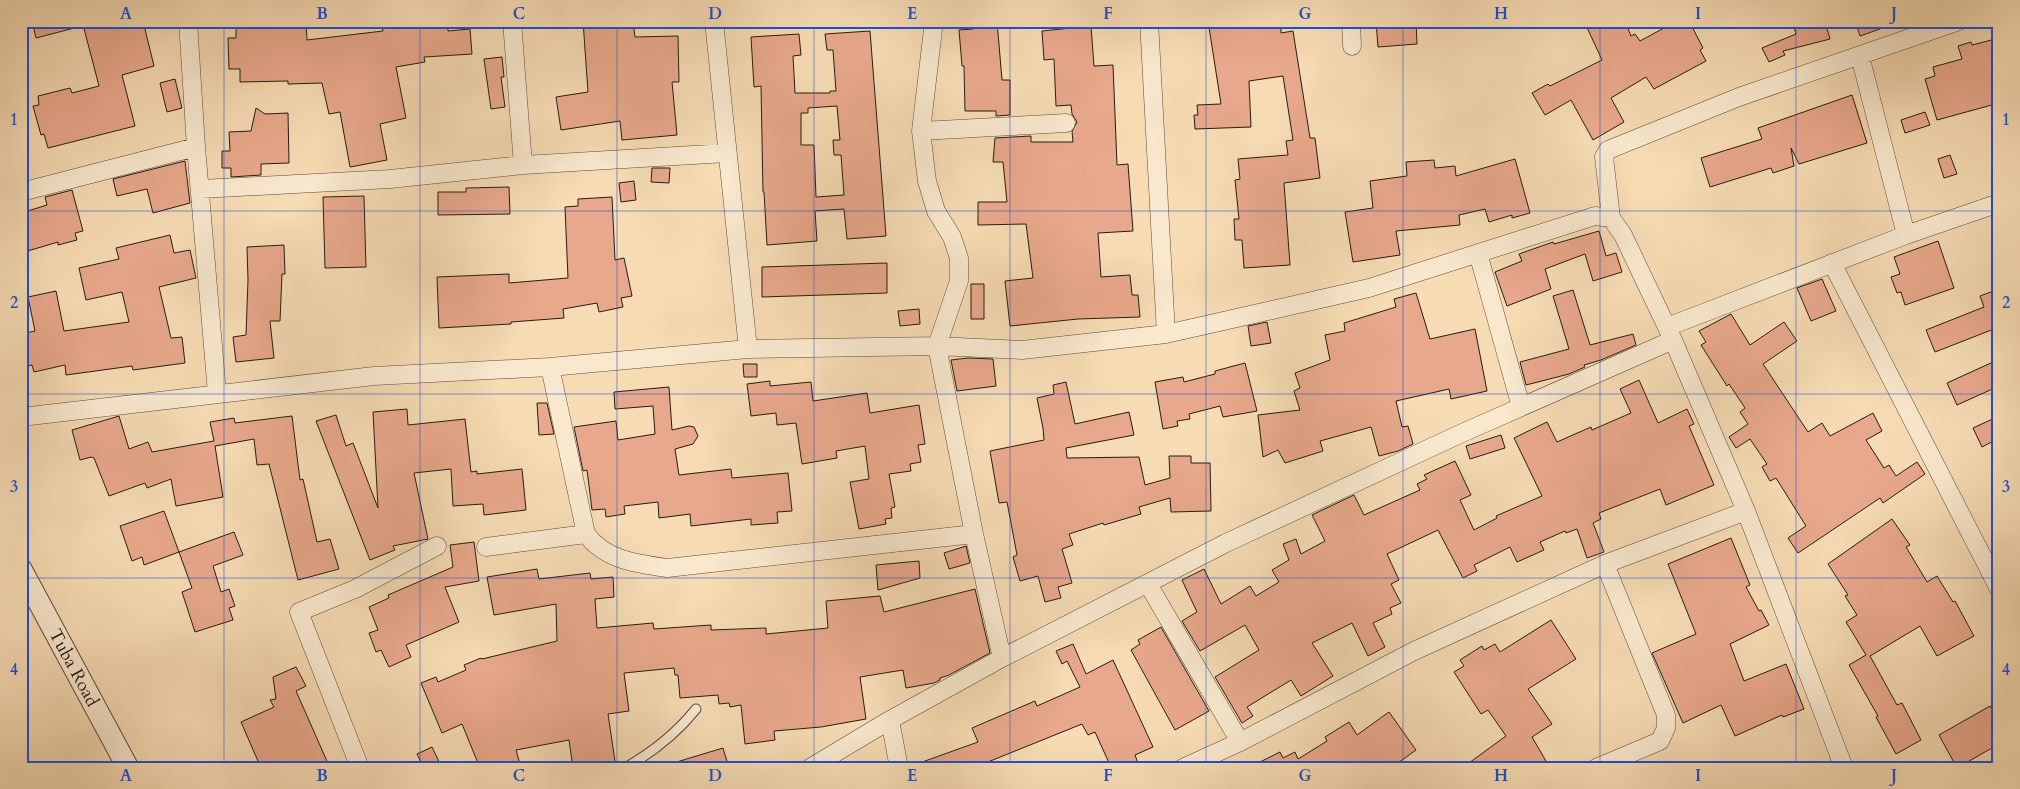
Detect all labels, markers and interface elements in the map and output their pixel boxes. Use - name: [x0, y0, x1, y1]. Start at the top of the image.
- text: A: [120, 3, 132, 25]
- text: B: [316, 3, 328, 25]
- text: C: [513, 3, 525, 25]
- text: D: [708, 3, 722, 25]
- text: E: [907, 3, 917, 25]
- text: F: [1103, 3, 1113, 25]
- text: G: [1298, 3, 1312, 25]
- text: H: [1494, 3, 1508, 25]
- text: I: [1695, 3, 1701, 25]
- text: J: [1889, 3, 1897, 25]
- text: 1: [10, 109, 18, 131]
- text: 1: [2002, 109, 2010, 131]
- text: 2: [10, 292, 18, 314]
- text: 2: [2002, 292, 2010, 314]
- text: 3: [10, 476, 18, 498]
- text: 3: [2002, 476, 2010, 498]
- street label: Tuba Road: [42, 625, 105, 712]
- text: 4: [10, 659, 18, 681]
- text: 4: [2002, 659, 2010, 681]
- text: A: [120, 765, 132, 787]
- text: B: [316, 765, 328, 787]
- text: C: [513, 765, 525, 787]
- text: D: [708, 765, 722, 787]
- text: E: [907, 765, 917, 787]
- text: F: [1103, 765, 1113, 787]
- text: G: [1298, 765, 1312, 787]
- text: H: [1494, 765, 1508, 787]
- text: I: [1695, 765, 1701, 787]
- text: J: [1889, 765, 1897, 787]

